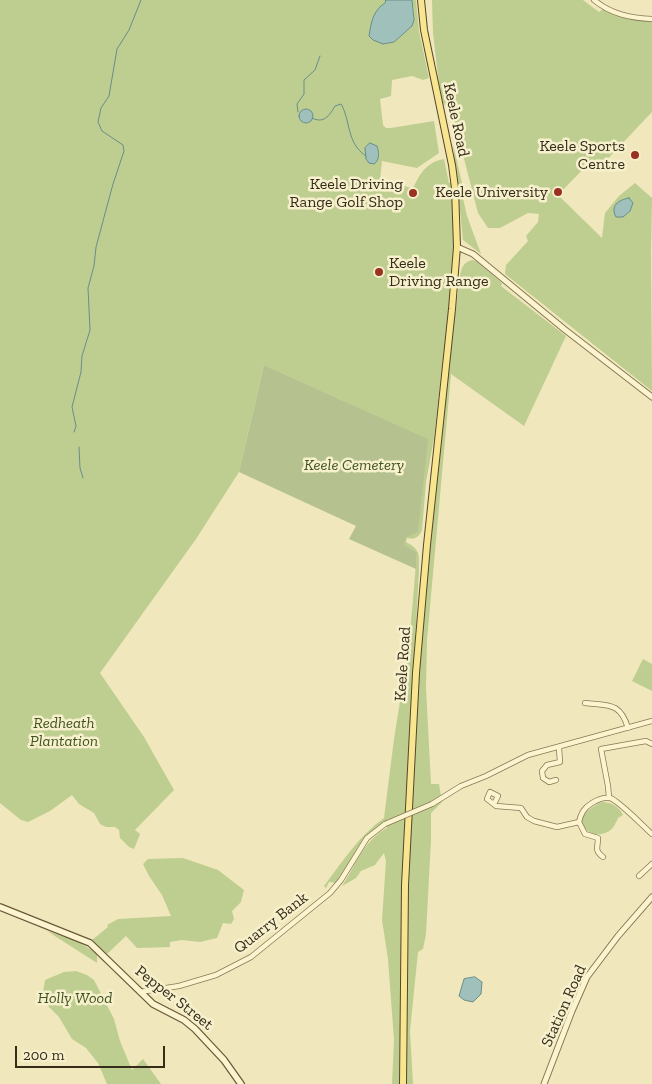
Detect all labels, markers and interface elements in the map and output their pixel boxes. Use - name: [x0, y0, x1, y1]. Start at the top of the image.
- street label: Keele Road: [439, 81, 473, 159]
- place label: Keele Sports Centre: [539, 136, 625, 174]
- marker: Keele Sports Centre: [629, 149, 641, 161]
- place label: Keele Driving Range Golf Shop: [290, 174, 403, 212]
- place label: Keele University: [435, 182, 548, 202]
- marker: Keele University: [552, 186, 564, 198]
- marker: Keele Driving Range Golf Shop: [407, 187, 419, 199]
- place label: Keele Driving Range: [389, 253, 489, 291]
- marker: Keele Driving Range: [373, 266, 385, 278]
- park label: Keele Cemetery: [304, 455, 404, 475]
- street label: Keele Road: [391, 626, 415, 702]
- park label: Redheath Plantation: [30, 713, 98, 751]
- street label: Quarry Bank: [230, 888, 312, 958]
- street label: Pepper Street: [131, 962, 217, 1034]
- street label: Station Road: [537, 962, 591, 1050]
- park label: Holly Wood: [38, 988, 112, 1008]
- scale bar: [18, 1036, 168, 1068]
- text: 200 m: [23, 1046, 64, 1064]

